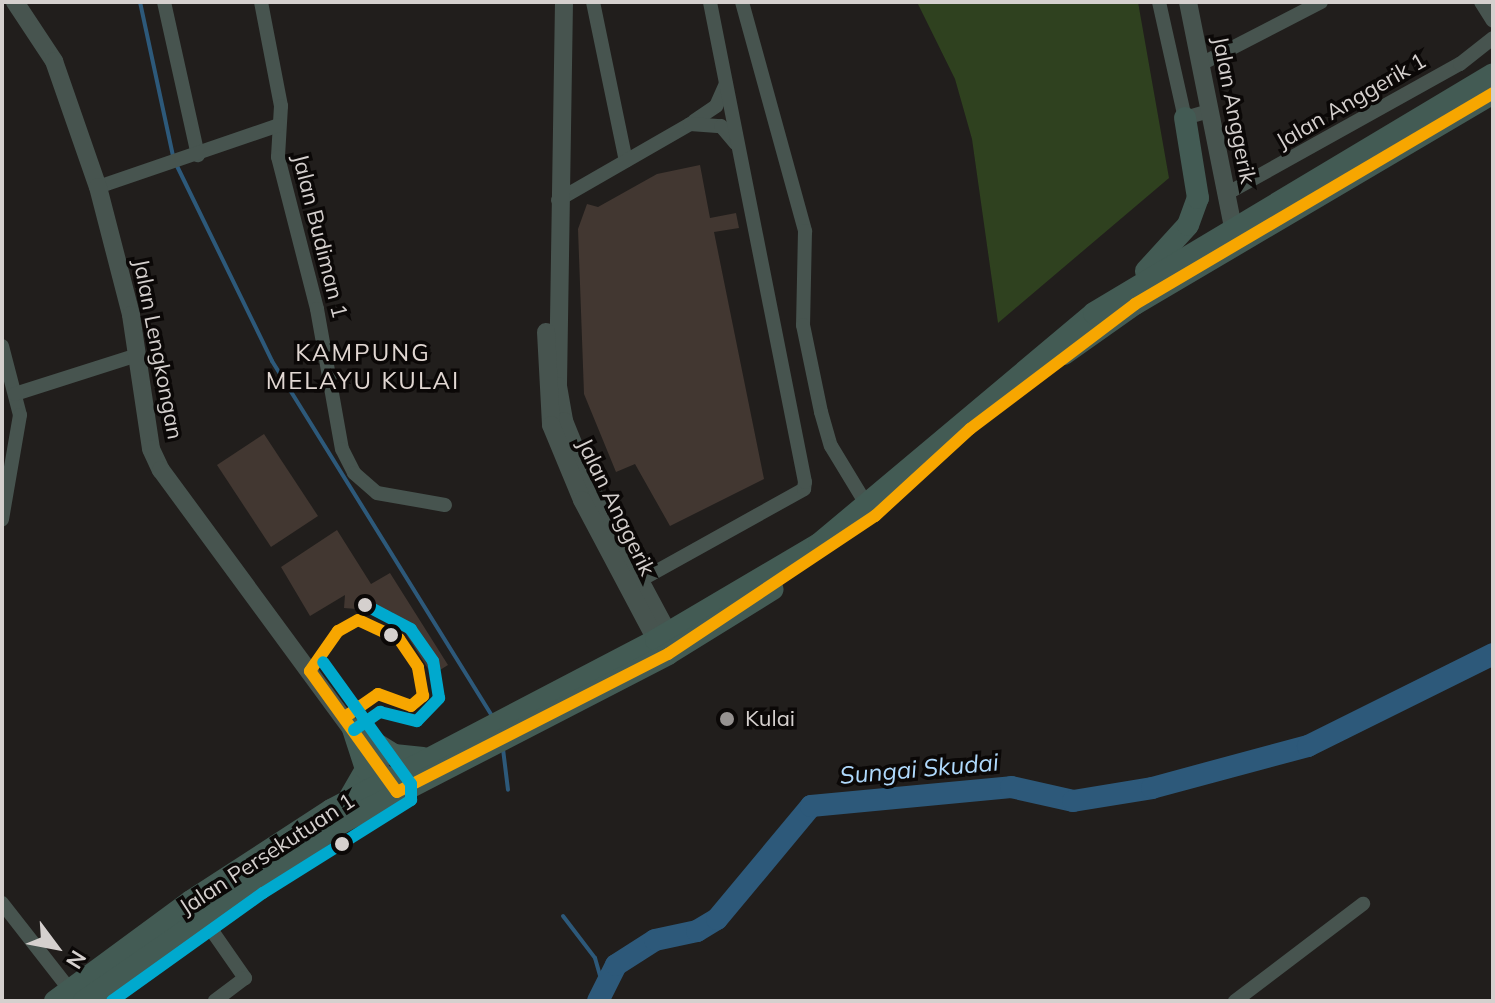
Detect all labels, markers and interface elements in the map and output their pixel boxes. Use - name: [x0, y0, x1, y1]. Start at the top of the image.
- street label: Jalan Anggerik: [1207, 34, 1261, 186]
- street label: Jalan Anggerik 1: [1271, 47, 1431, 155]
- street label: Jalan Budiman 1: [287, 151, 353, 321]
- street label: Jalan Lengkongan: [128, 256, 188, 442]
- district label: KAMPUNG MELAYU KULAI: [266, 339, 460, 395]
- street label: Jalan Anggerik: [571, 434, 661, 580]
- unlabelled marker: [357, 597, 373, 613]
- unlabelled marker: [383, 627, 399, 643]
- place label: Kulai: [745, 706, 795, 732]
- marker: Kulai: [716, 708, 738, 730]
- water label: Sungai Skudai: [838, 748, 1000, 790]
- street label: Jalan Persekutuan 1: [174, 788, 360, 920]
- unlabelled marker: [334, 836, 350, 852]
- north arrow: [16, 907, 96, 987]
- text: N: [60, 945, 93, 974]

